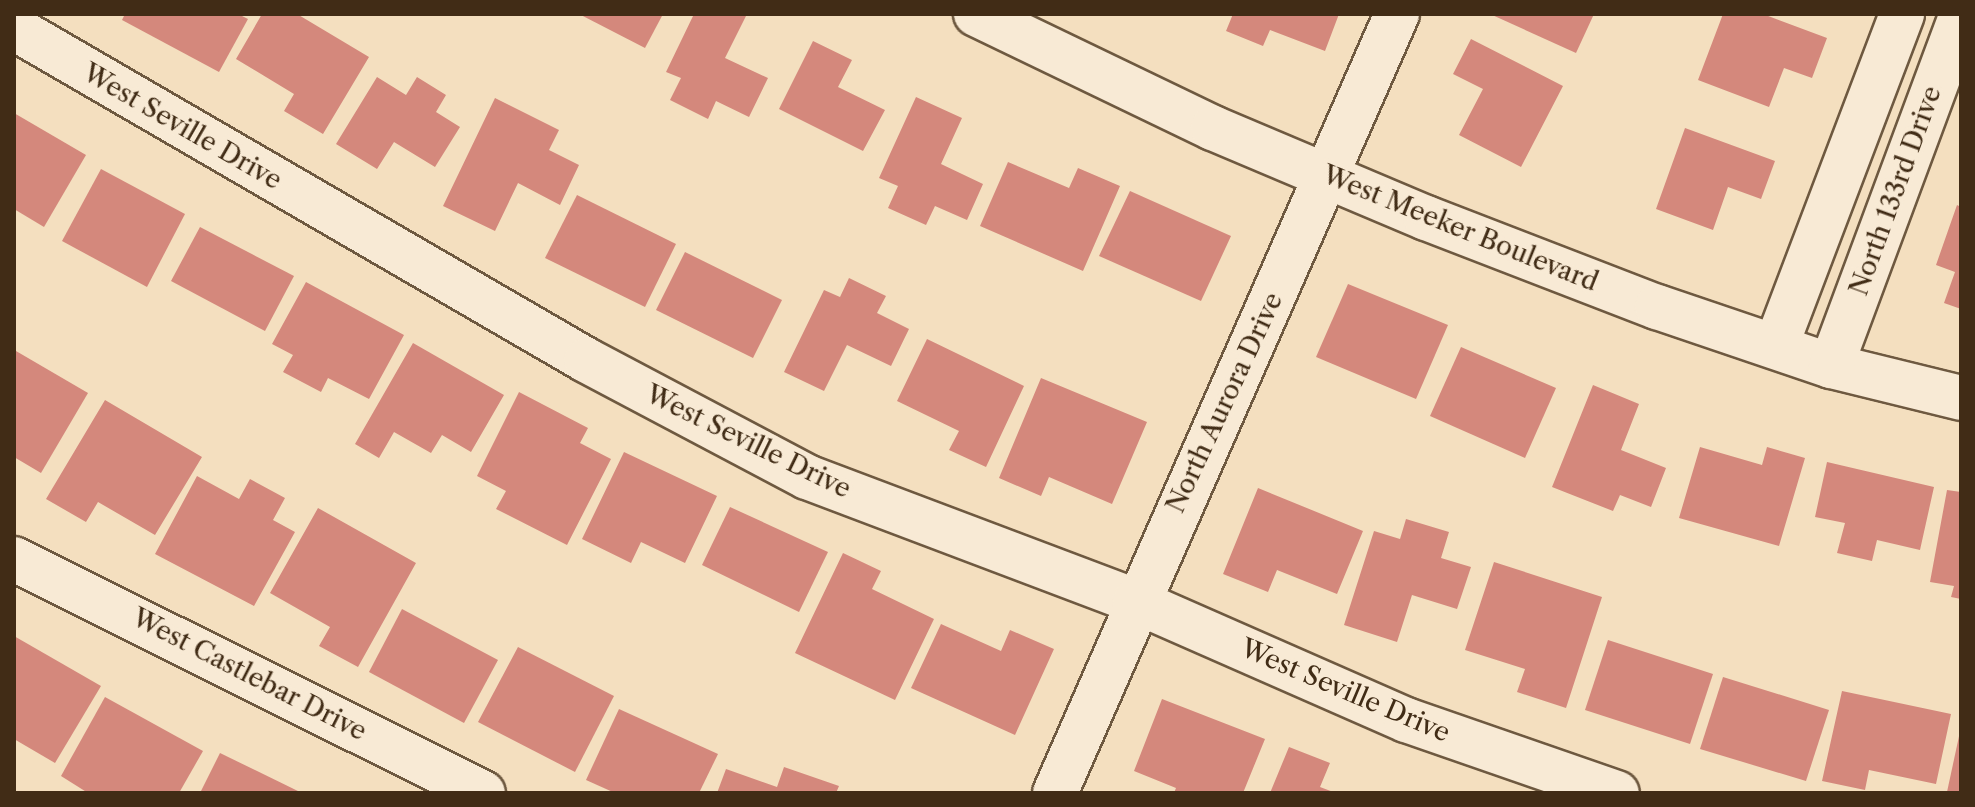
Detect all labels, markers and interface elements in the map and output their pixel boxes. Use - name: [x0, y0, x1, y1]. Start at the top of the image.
- street label: West Seville Drive: [77, 57, 287, 197]
- street label: North 133rd Drive: [1844, 82, 1948, 300]
- street label: West Meeker Boulevard: [1318, 159, 1602, 299]
- street label: North Aurora Drive: [1160, 287, 1290, 519]
- street label: West Seville Drive: [640, 379, 856, 505]
- street label: West Castlebar Drive: [126, 602, 372, 748]
- street label: West Seville Drive: [1236, 633, 1454, 749]

